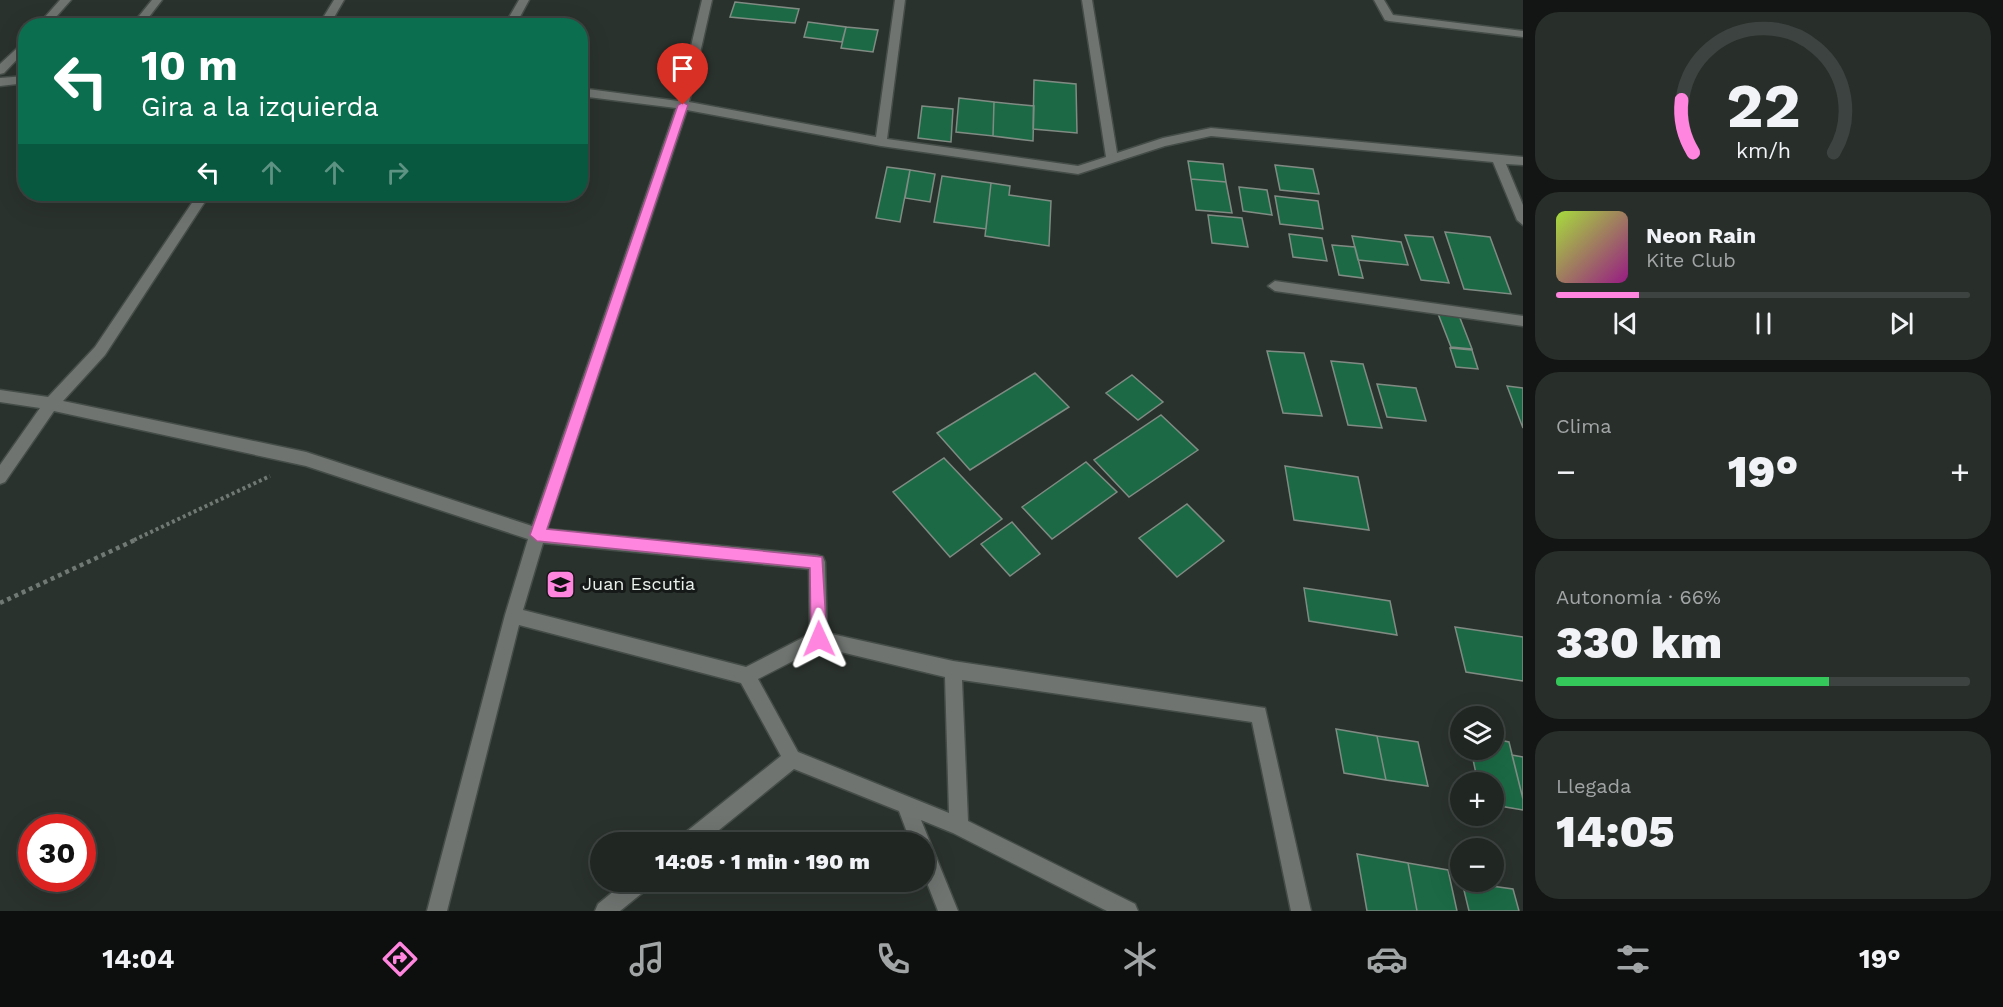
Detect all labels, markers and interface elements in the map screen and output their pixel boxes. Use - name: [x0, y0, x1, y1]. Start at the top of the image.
- text: 10 m: [141, 41, 238, 90]
- icon: left: [42, 42, 120, 120]
- pin: [657, 43, 708, 105]
- icon: arrive: [666, 52, 699, 85]
- text: 22: [1726, 69, 1800, 142]
- text: Gira a la izquierda: [141, 91, 379, 123]
- text: km/h: [1735, 138, 1791, 163]
- icon: left: [192, 156, 225, 189]
- icon: ahead: [255, 156, 288, 189]
- icon: ahead: [318, 156, 351, 189]
- icon: right: [381, 156, 414, 189]
- text: Neon Rain: [1646, 223, 1756, 248]
- text: Kite Club: [1646, 248, 1736, 272]
- icon: previous: [1609, 307, 1642, 340]
- icon: pause: [1747, 307, 1780, 340]
- icon: next: [1885, 307, 1918, 340]
- text: Clima: [1556, 414, 1612, 438]
- text: 19°: [1728, 445, 1798, 498]
- text: −: [1556, 452, 1576, 491]
- text: +: [1950, 452, 1970, 491]
- school or university icon: Juan Escutia: [545, 568, 577, 600]
- place label: Juan Escutia: [582, 573, 695, 594]
- text: Autonomía · 66%: [1556, 585, 1721, 609]
- position arrow: [787, 607, 851, 671]
- text: 330 km: [1556, 616, 1722, 669]
- map controls: [1450, 706, 1504, 892]
- button: layers: [1450, 706, 1504, 760]
- button: +: [1450, 772, 1504, 826]
- text: Llegada: [1556, 774, 1631, 798]
- text: 14:05: [1556, 805, 1675, 858]
- speed limit sign: 30: [18, 814, 96, 892]
- button: −: [1450, 838, 1504, 892]
- text: 14:05 · 1 min · 190 m: [655, 849, 870, 874]
- icon: directions: [379, 938, 421, 980]
- icon: music: [626, 938, 668, 980]
- icon: phone: [872, 938, 914, 980]
- icon: climate: [1119, 938, 1161, 980]
- icon: car: [1366, 938, 1408, 980]
- icon: filters: [1612, 938, 1654, 980]
- text: 14:04: [102, 943, 174, 975]
- text: 19°: [1859, 943, 1901, 975]

